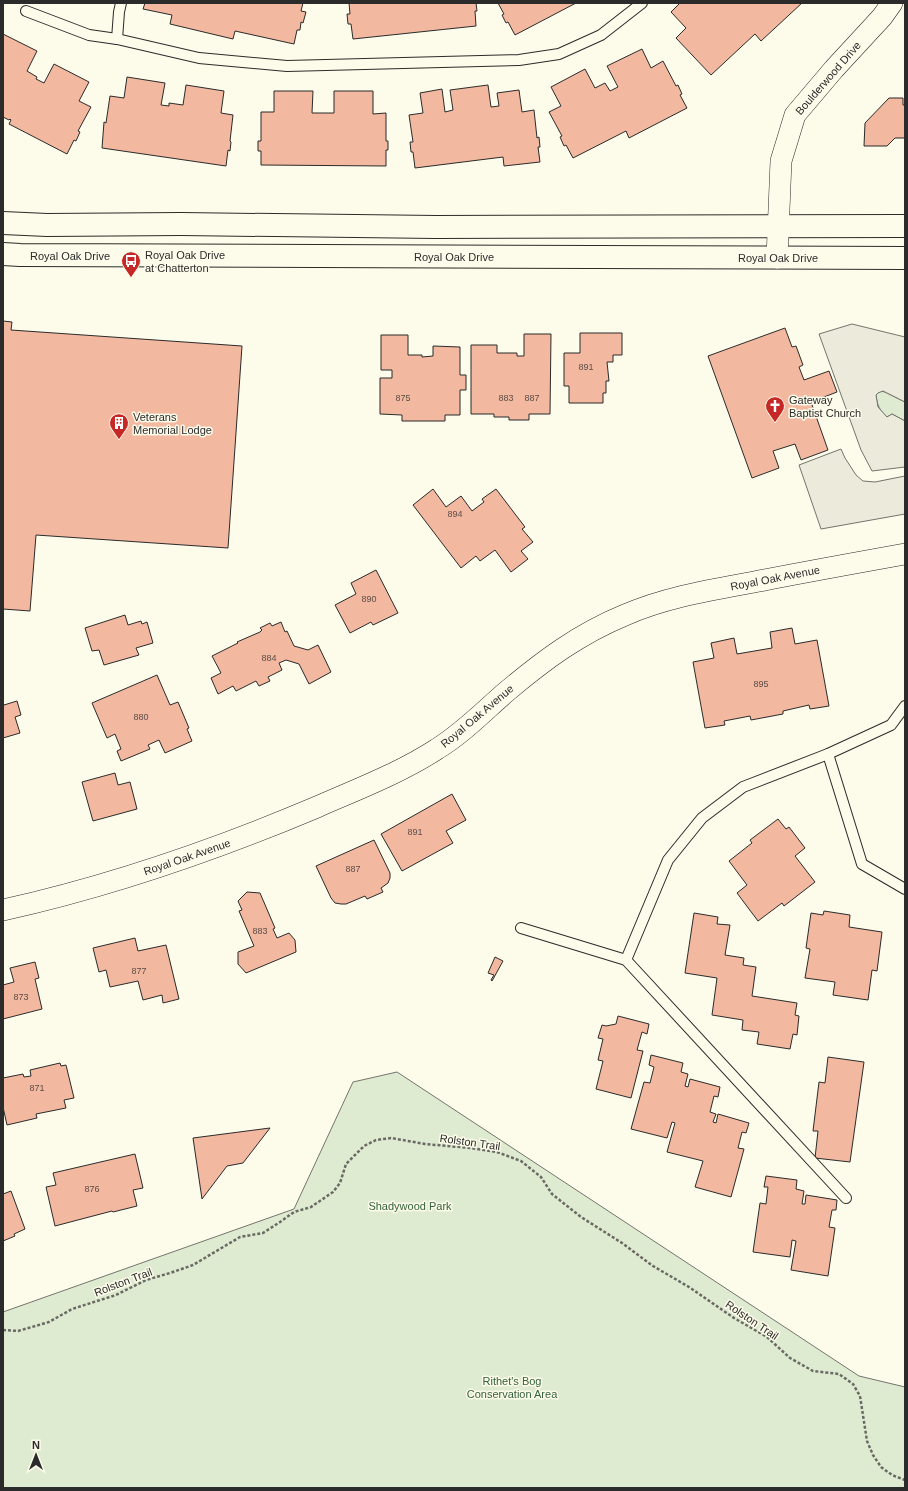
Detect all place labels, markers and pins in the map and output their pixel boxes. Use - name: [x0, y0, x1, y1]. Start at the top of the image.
- place label: Royal Oak Drive at Chatterton: [145, 249, 225, 274]
- bus stop icon: Royal Oak Drive at Chatterton: [120, 250, 142, 278]
- place label: Gateway Baptist Church: [789, 394, 861, 419]
- church icon: Gateway Baptist Church: [764, 395, 786, 423]
- place label: Veterans Memorial Lodge: [133, 411, 212, 436]
- building icon: Veterans Memorial Lodge: [108, 412, 130, 440]

